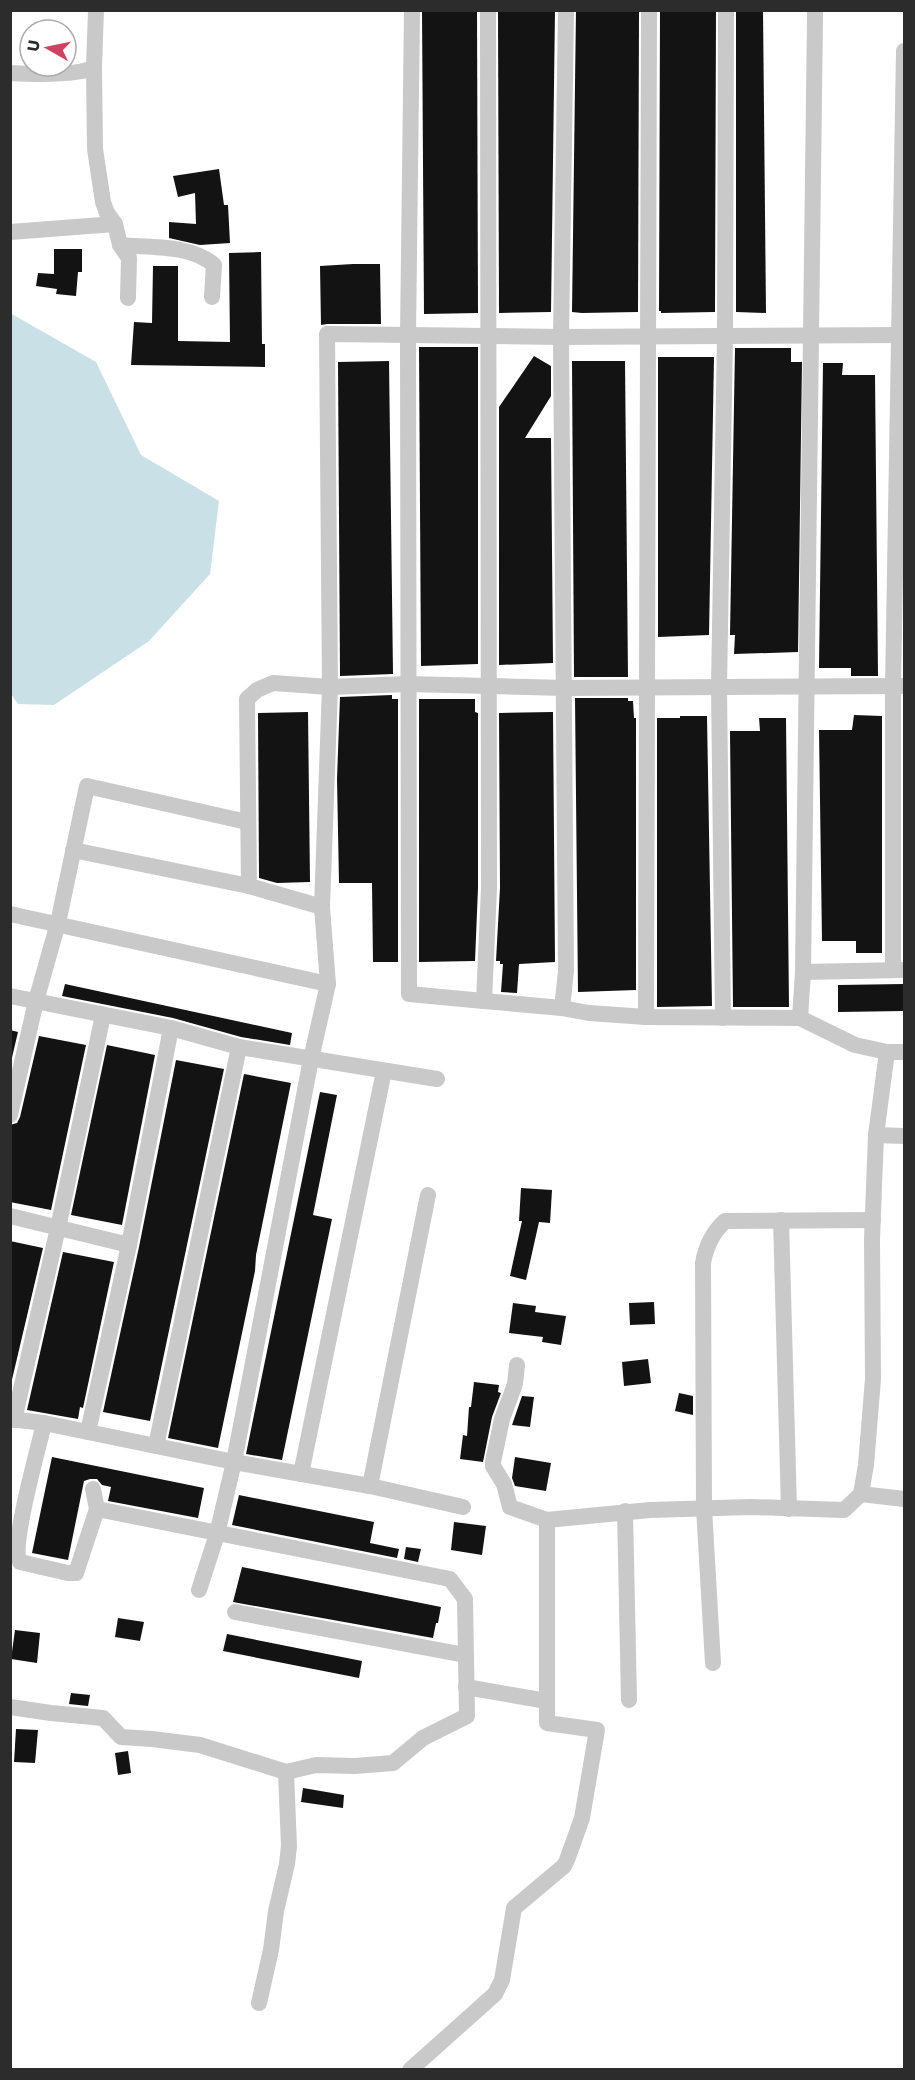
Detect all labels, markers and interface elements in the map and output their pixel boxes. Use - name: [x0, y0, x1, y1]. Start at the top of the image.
- north arrow: [18, 18, 78, 78]
- text: U: [21, 38, 46, 53]

